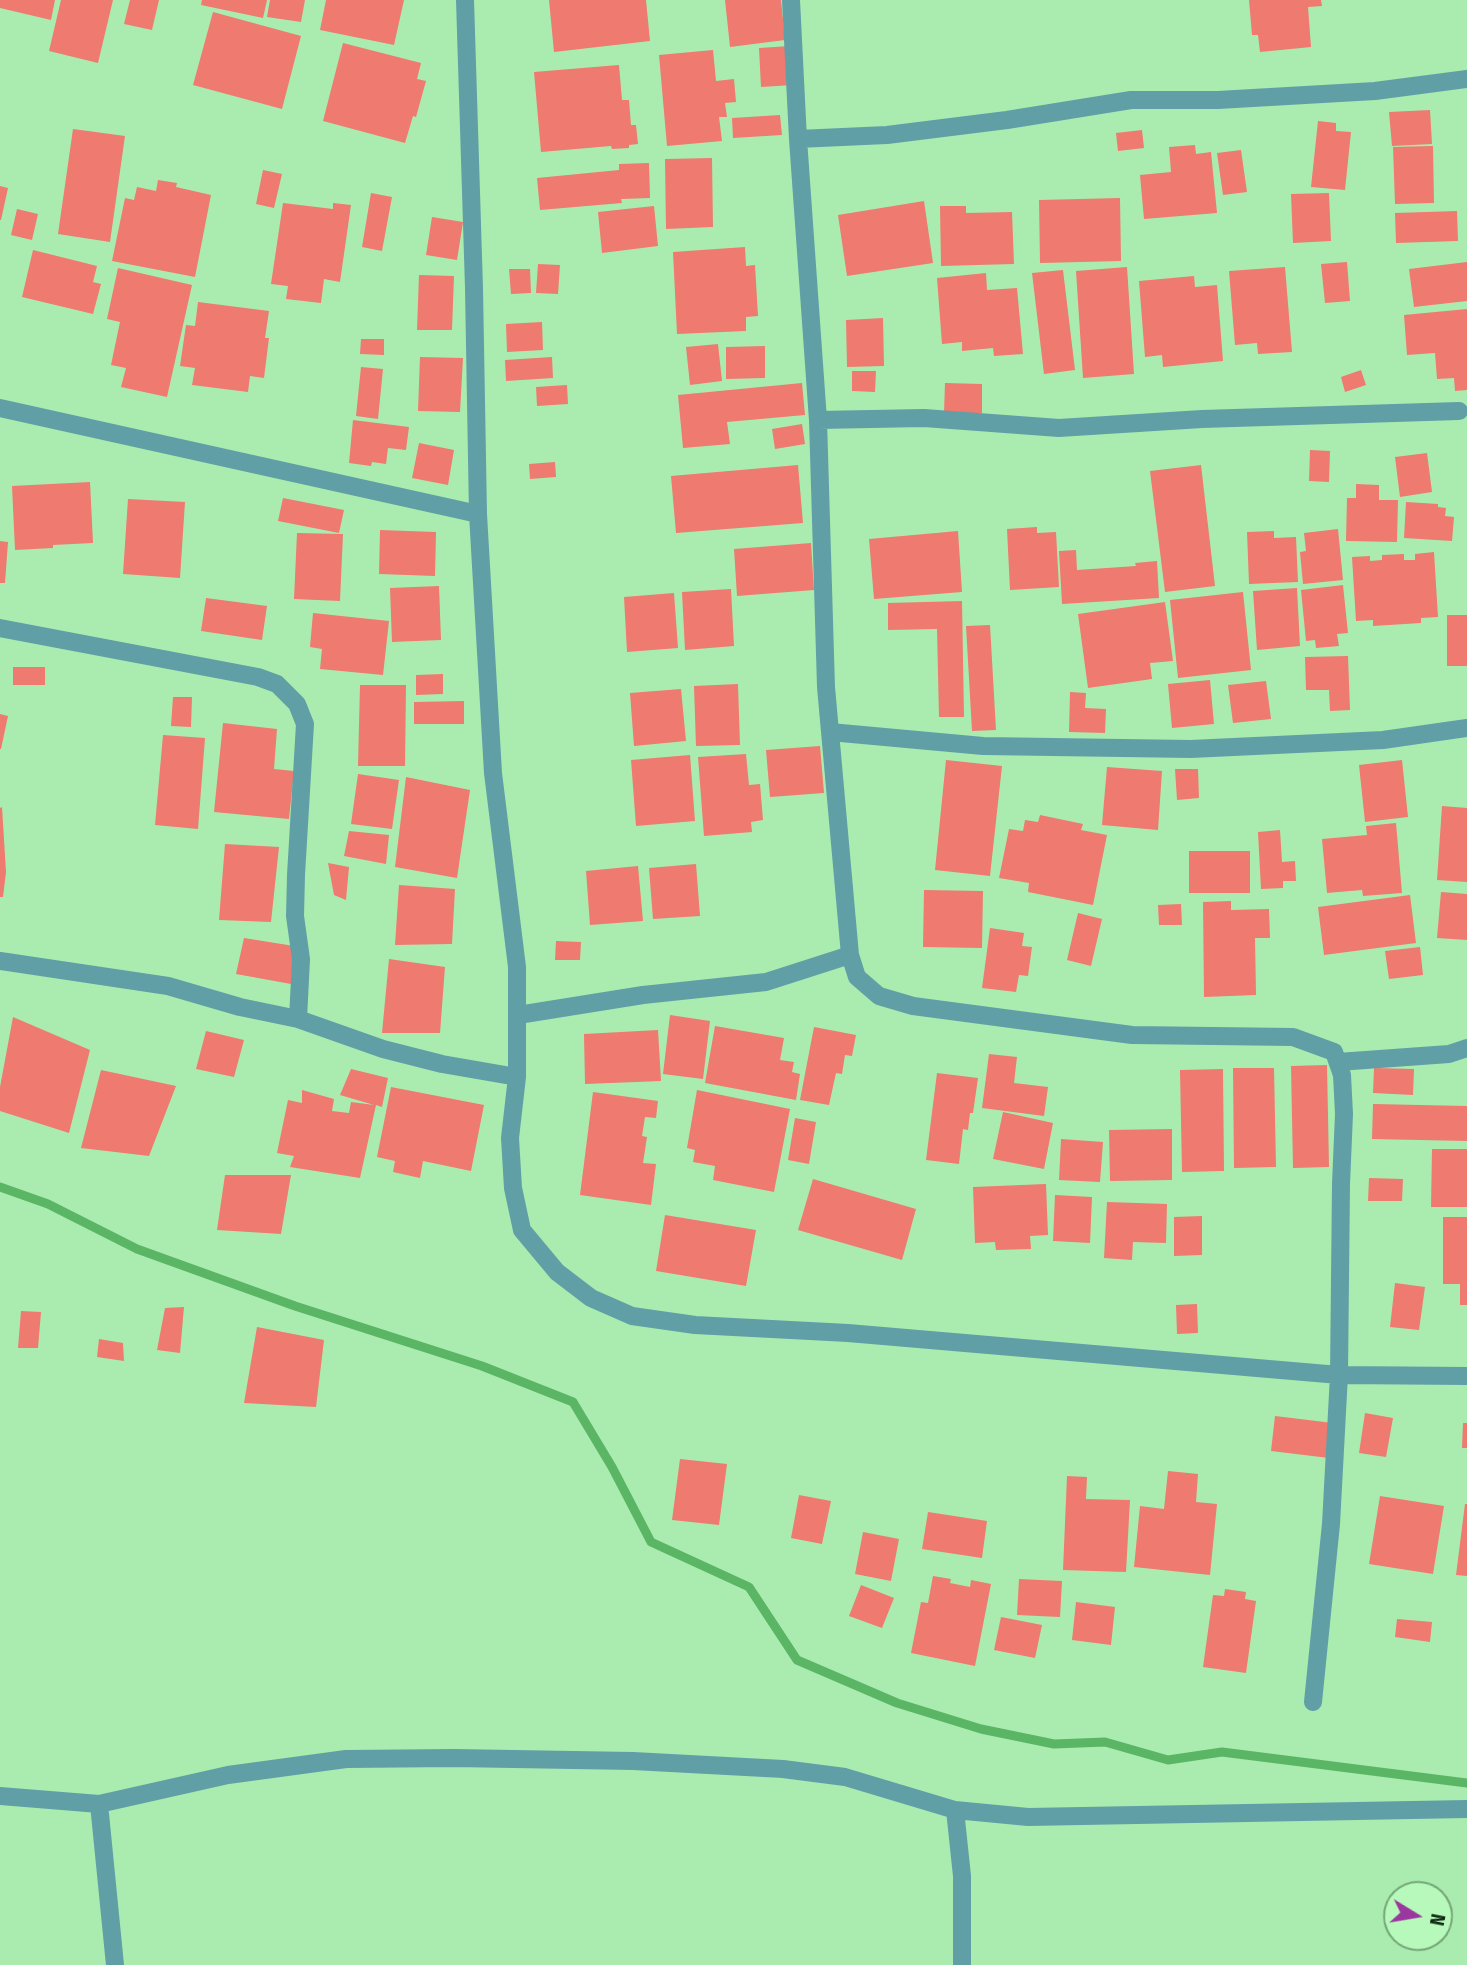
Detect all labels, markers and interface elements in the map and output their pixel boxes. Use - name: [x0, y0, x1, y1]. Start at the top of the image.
- north arrow: [1383, 1881, 1453, 1951]
- text: N: [1425, 1912, 1450, 1927]

